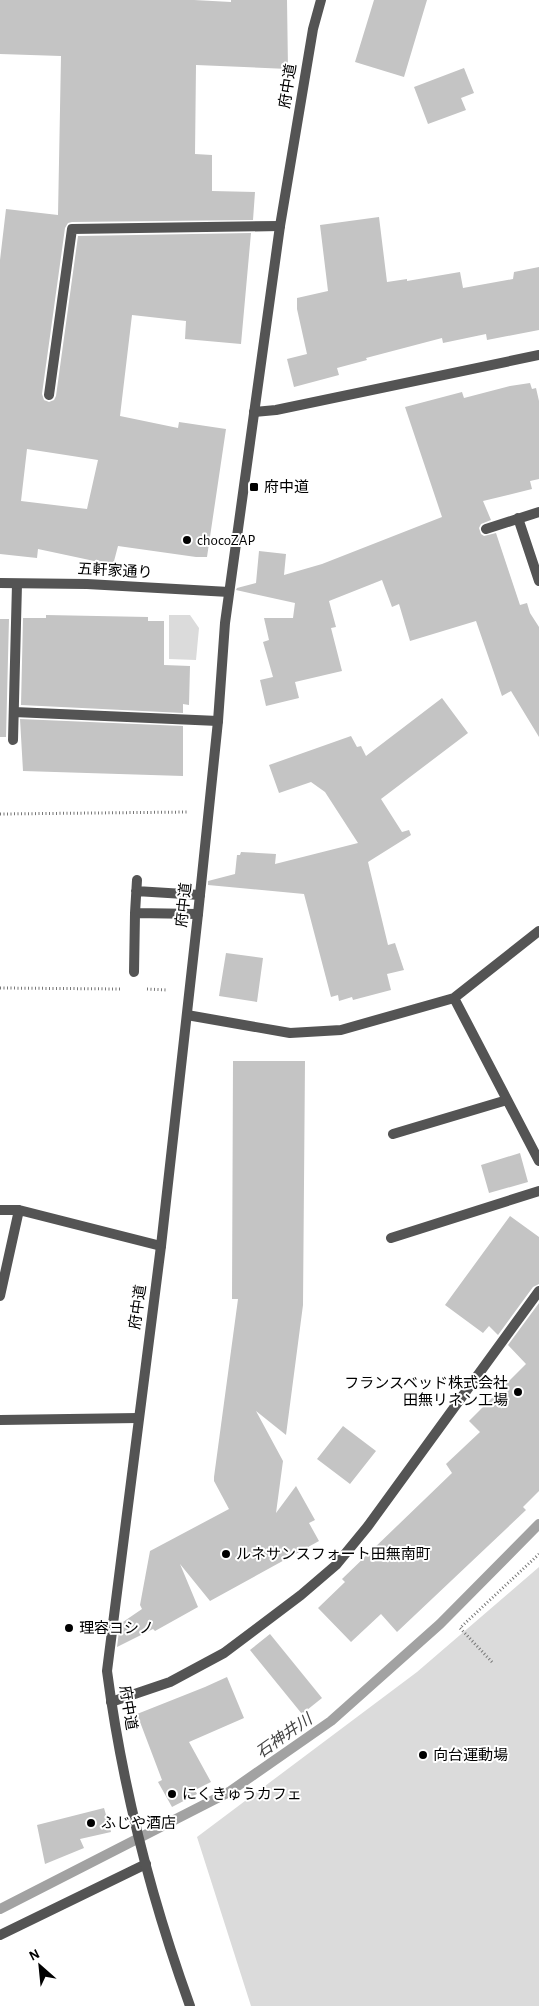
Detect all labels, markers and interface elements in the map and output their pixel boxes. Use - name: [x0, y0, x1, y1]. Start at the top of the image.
- street label: 府中道: [276, 62, 299, 109]
- place label: 府中道: [264, 479, 309, 495]
- marker: 府中道: [248, 481, 260, 493]
- place label: chocoZAP: [197, 533, 255, 548]
- marker: chocoZAP: [181, 534, 193, 546]
- street label: 五軒家通り: [77, 561, 153, 580]
- street label: 府中道: [173, 882, 194, 928]
- street label: 府中道: [126, 1284, 149, 1330]
- place label: フランスベッド株式会社 田無リネン工場: [344, 1375, 508, 1408]
- marker: フランスベッド株式会社 田無リネン工場: [512, 1386, 524, 1398]
- place label: ルネサンスフォート田無南町: [236, 1546, 431, 1562]
- marker: ルネサンスフォート田無南町: [220, 1548, 232, 1560]
- place label: 理容ヨシノ: [79, 1620, 154, 1636]
- marker: 理容ヨシノ: [63, 1622, 75, 1634]
- street label: 府中道: [117, 1684, 140, 1731]
- water label: 石神井川: [253, 1709, 316, 1761]
- place label: 向台運動場: [433, 1747, 508, 1763]
- marker: 向台運動場: [417, 1749, 429, 1761]
- place label: にくきゅうカフェ: [182, 1786, 302, 1802]
- marker: にくきゅうカフェ: [166, 1788, 178, 1800]
- place label: ふじや酒店: [101, 1815, 176, 1831]
- marker: ふじや酒店: [85, 1817, 97, 1829]
- north arrow: [15, 1941, 65, 1991]
- text: N: [27, 1947, 42, 1964]

